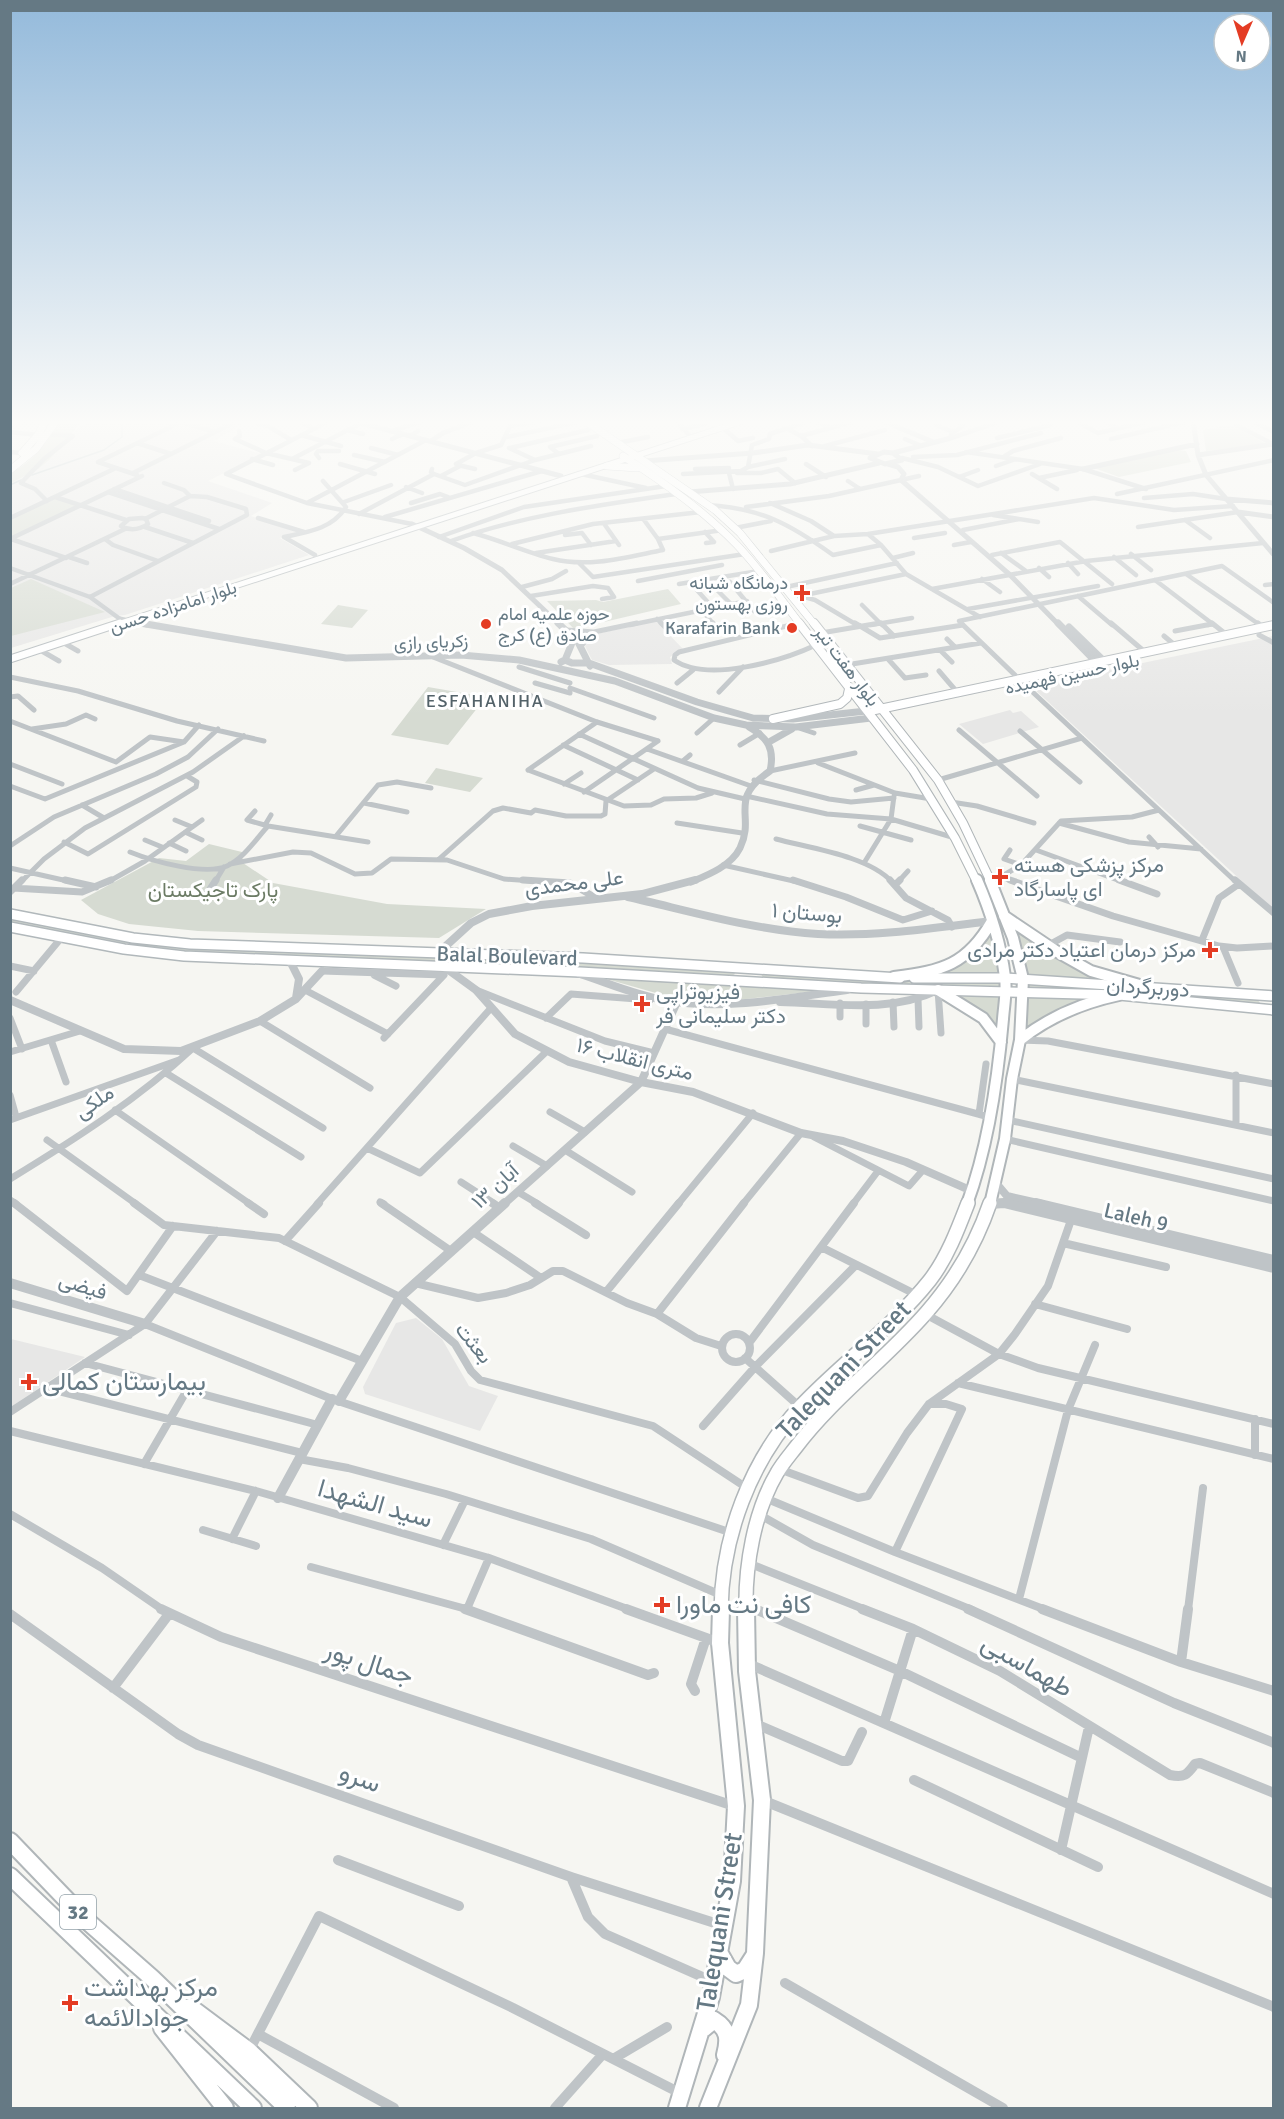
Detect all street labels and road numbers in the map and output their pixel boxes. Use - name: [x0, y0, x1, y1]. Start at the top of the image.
- street label: بلوار امامزاده حسن: [107, 576, 239, 638]
- street label: بلوار هفت تیر: [809, 621, 884, 711]
- street label: زکریای رازی: [393, 630, 469, 654]
- street label: بلوار حسین فهمیده: [1003, 649, 1141, 699]
- street label: علی محمدی: [523, 864, 625, 902]
- street label: بوستان ۱: [771, 897, 843, 929]
- street label: Balal Boulevard: [436, 941, 578, 971]
- street label: دوربرگردان: [1106, 971, 1190, 1003]
- street label: ۱۶ متری انقلاب: [574, 1032, 696, 1086]
- street label: ملکی: [69, 1079, 119, 1125]
- street label: ۱۳ آبان: [466, 1156, 526, 1214]
- street label: Laleh 9: [1101, 1197, 1171, 1237]
- street label: فیضی: [56, 1266, 110, 1306]
- street label: Talequani Street: [770, 1294, 918, 1446]
- street label: بعثت: [450, 1317, 498, 1369]
- street label: سید الشهدا: [314, 1472, 436, 1536]
- street label: طهماسبی: [976, 1627, 1078, 1705]
- street label: جمال پور: [319, 1633, 417, 1693]
- street label: سرو: [335, 1756, 385, 1800]
- street label: Talequani Street: [690, 1830, 750, 2014]
- road number: 32: [60, 1895, 96, 1929]

